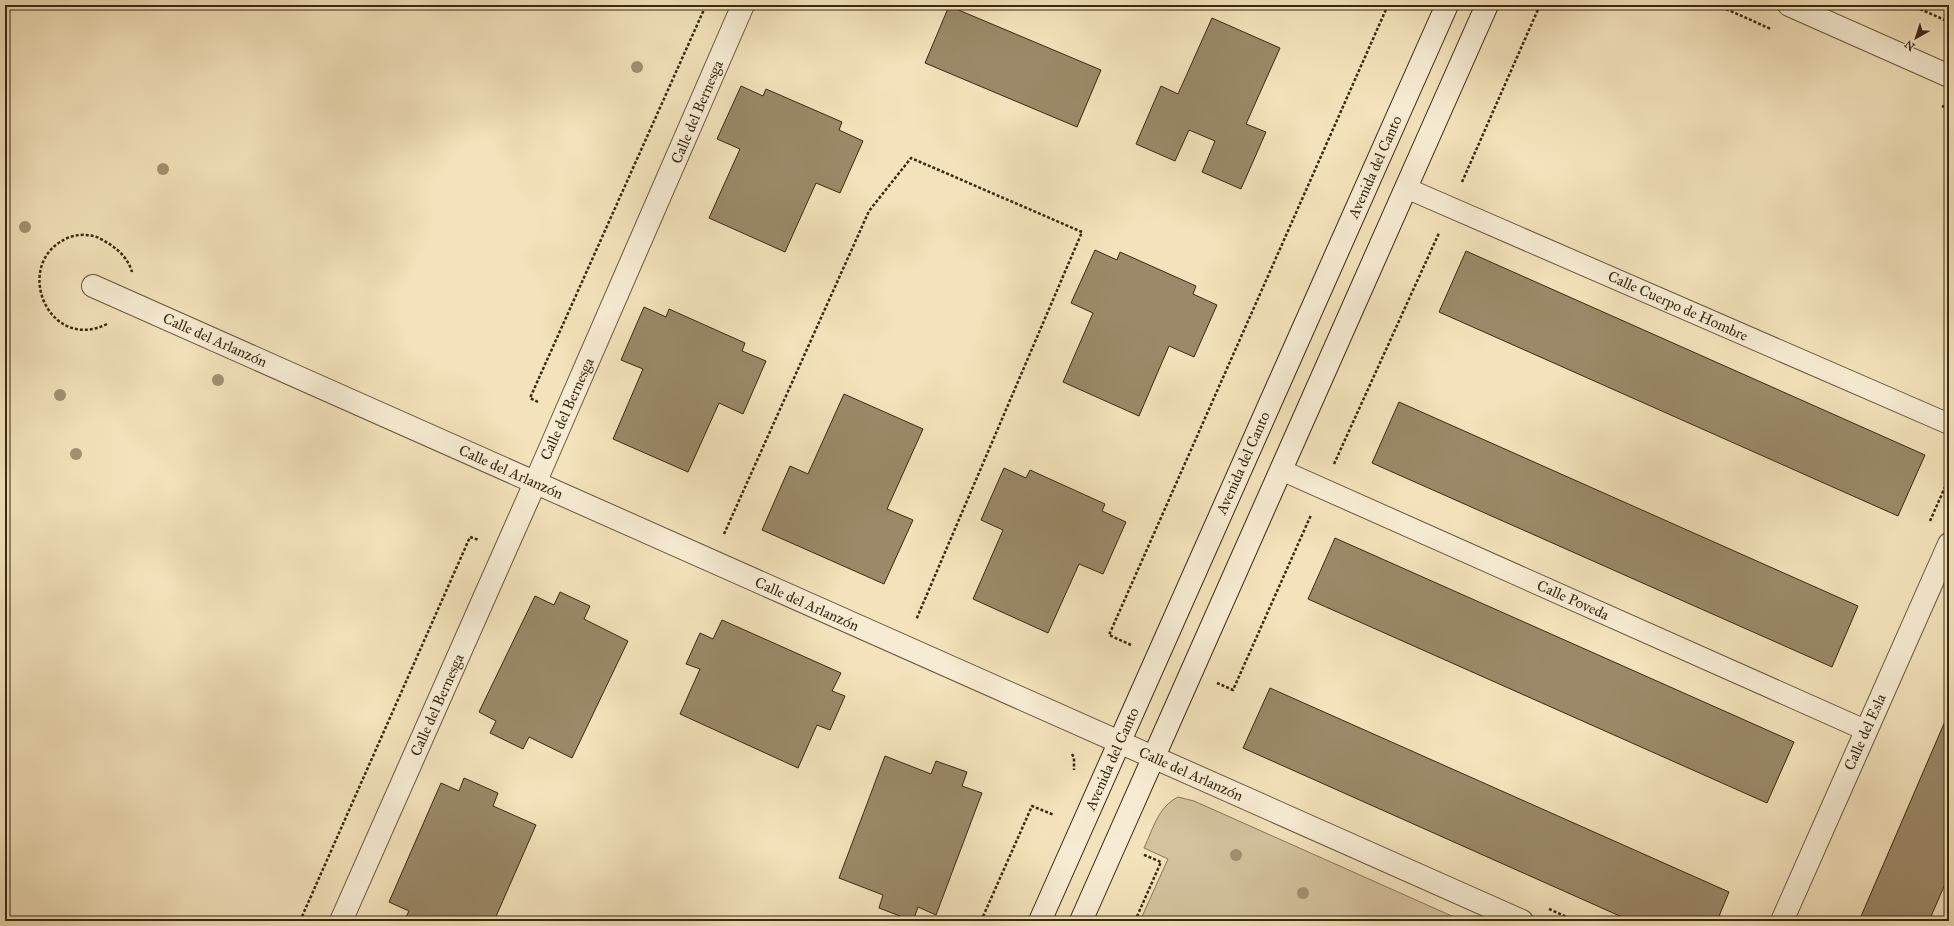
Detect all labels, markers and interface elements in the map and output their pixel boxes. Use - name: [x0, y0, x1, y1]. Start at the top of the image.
- north arrow: [1896, 18, 1936, 58]
- text: N: [1902, 37, 1918, 53]
- street label: Calle del Bernesga: [667, 57, 727, 166]
- street label: Avenida del Canto: [1344, 112, 1406, 222]
- street label: Calle Cuerpo de Hombre: [1605, 267, 1751, 345]
- street label: Calle del Arlanzón: [160, 309, 270, 371]
- street label: Calle del Bernesga: [536, 354, 598, 463]
- street label: Avenida del Canto: [1212, 408, 1274, 518]
- street label: Calle del Arlanzón: [456, 441, 566, 503]
- street label: Calle del Arlanzón: [752, 573, 862, 635]
- street label: Calle Poveda: [1534, 576, 1612, 624]
- street label: Calle del Bernesga: [406, 650, 468, 759]
- street label: Calle del Esla: [1840, 690, 1890, 773]
- street label: Avenida del Canto: [1081, 704, 1143, 814]
- street label: Calle del Arlanzón: [1136, 743, 1246, 805]

